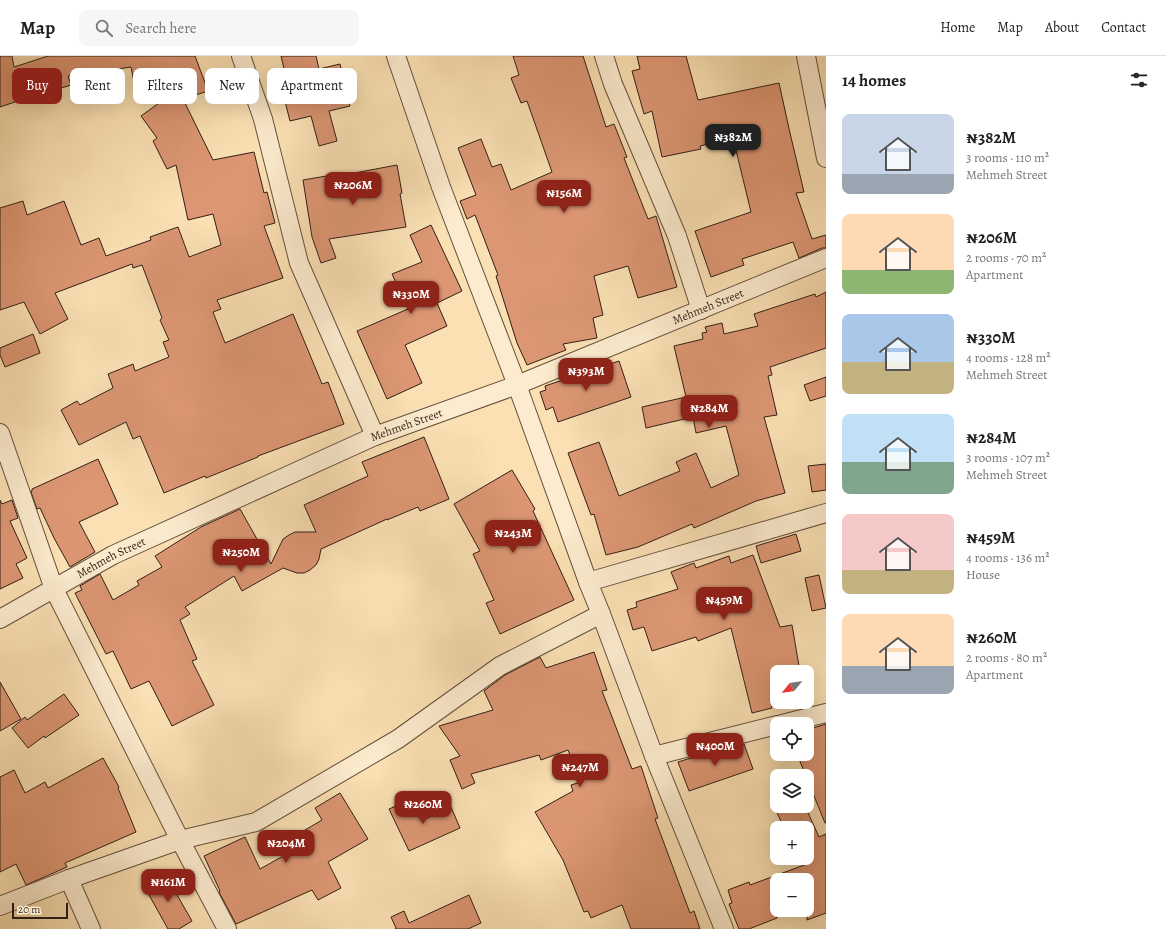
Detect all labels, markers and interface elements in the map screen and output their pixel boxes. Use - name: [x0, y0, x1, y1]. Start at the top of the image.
- search box: [79, 10, 359, 46]
- text: Map: [20, 15, 55, 41]
- icon: search: [93, 17, 115, 39]
- text: Search here: [125, 18, 197, 38]
- text: Home: [940, 18, 975, 37]
- text: Map: [997, 18, 1023, 37]
- text: About: [1045, 18, 1079, 37]
- text: Contact: [1101, 18, 1146, 37]
- chip: Buy: [12, 68, 62, 104]
- chip: Rent: [70, 68, 125, 104]
- chip: Filters: [133, 68, 197, 104]
- chip: New: [205, 68, 259, 104]
- chip: Apartment: [267, 68, 357, 104]
- text: 14 homes: [842, 69, 906, 92]
- icon: filters: [1128, 69, 1150, 91]
- pin: ₦382M: [705, 124, 761, 158]
- text: ₦382M: [966, 126, 1016, 149]
- text: ₦382M: [714, 128, 752, 145]
- icon: home: [874, 130, 922, 178]
- text: 3 rooms · 110 m²: [966, 149, 1049, 166]
- text: Mehmeh Street: [966, 166, 1048, 183]
- pin: ₦206M: [325, 172, 381, 206]
- text: ₦206M: [333, 176, 373, 193]
- pin: ₦156M: [536, 180, 592, 214]
- text: ₦156M: [546, 184, 582, 201]
- text: ₦206M: [966, 226, 1017, 249]
- icon: home: [874, 230, 922, 278]
- text: 2 rooms · 70 m²: [966, 249, 1046, 266]
- text: Apartment: [966, 266, 1024, 283]
- pin: ₦330M: [383, 281, 439, 315]
- text: ₦330M: [392, 285, 430, 302]
- street label: Mehmeh Street: [670, 285, 746, 328]
- text: ₦330M: [966, 326, 1015, 349]
- icon: home: [874, 330, 922, 378]
- text: 4 rooms · 128 m²: [966, 349, 1051, 366]
- pin: ₦393M: [558, 358, 614, 392]
- text: ₦393M: [567, 362, 605, 379]
- text: Mehmeh Street: [966, 366, 1048, 383]
- pin: ₦284M: [681, 395, 737, 429]
- text: ₦284M: [690, 399, 728, 416]
- street label: Mehmeh Street: [368, 404, 445, 445]
- text: ₦284M: [966, 426, 1017, 449]
- icon: home: [874, 430, 922, 478]
- text: 3 rooms · 107 m²: [966, 449, 1050, 466]
- text: Mehmeh Street: [966, 466, 1048, 483]
- pin: ₦243M: [485, 520, 541, 554]
- text: ₦243M: [494, 524, 532, 541]
- text: ₦459M: [966, 526, 1015, 549]
- icon: home: [874, 530, 922, 578]
- street label: Mehmeh Street: [74, 533, 148, 582]
- pin: ₦250M: [213, 539, 269, 573]
- text: ₦250M: [222, 543, 260, 560]
- text: 4 rooms · 136 m²: [966, 549, 1050, 566]
- text: House: [966, 566, 1000, 583]
- pin: ₦459M: [696, 587, 752, 621]
- text: ₦459M: [705, 591, 743, 608]
- text: ₦260M: [966, 626, 1017, 649]
- icon: home: [874, 630, 922, 678]
- text: 2 rooms · 80 m²: [966, 649, 1047, 666]
- north arrow: [770, 665, 814, 709]
- map controls: [770, 665, 814, 917]
- text: Apartment: [966, 666, 1024, 683]
- button: locate: [770, 717, 814, 761]
- pin: ₦400M: [687, 733, 743, 767]
- text: ₦400M: [695, 737, 735, 754]
- pin: ₦247M: [552, 754, 608, 788]
- text: ₦247M: [561, 758, 599, 775]
- button: layers: [770, 769, 814, 813]
- pin: ₦260M: [395, 791, 451, 825]
- text: ₦260M: [403, 795, 443, 812]
- button: +: [770, 821, 814, 865]
- pin: ₦204M: [258, 830, 314, 864]
- text: ₦204M: [266, 834, 306, 851]
- pin: ₦161M: [140, 869, 196, 903]
- text: ₦161M: [150, 873, 186, 890]
- button: −: [770, 873, 814, 917]
- scale bar: [12, 901, 68, 920]
- text: 20 m: [18, 902, 40, 917]

